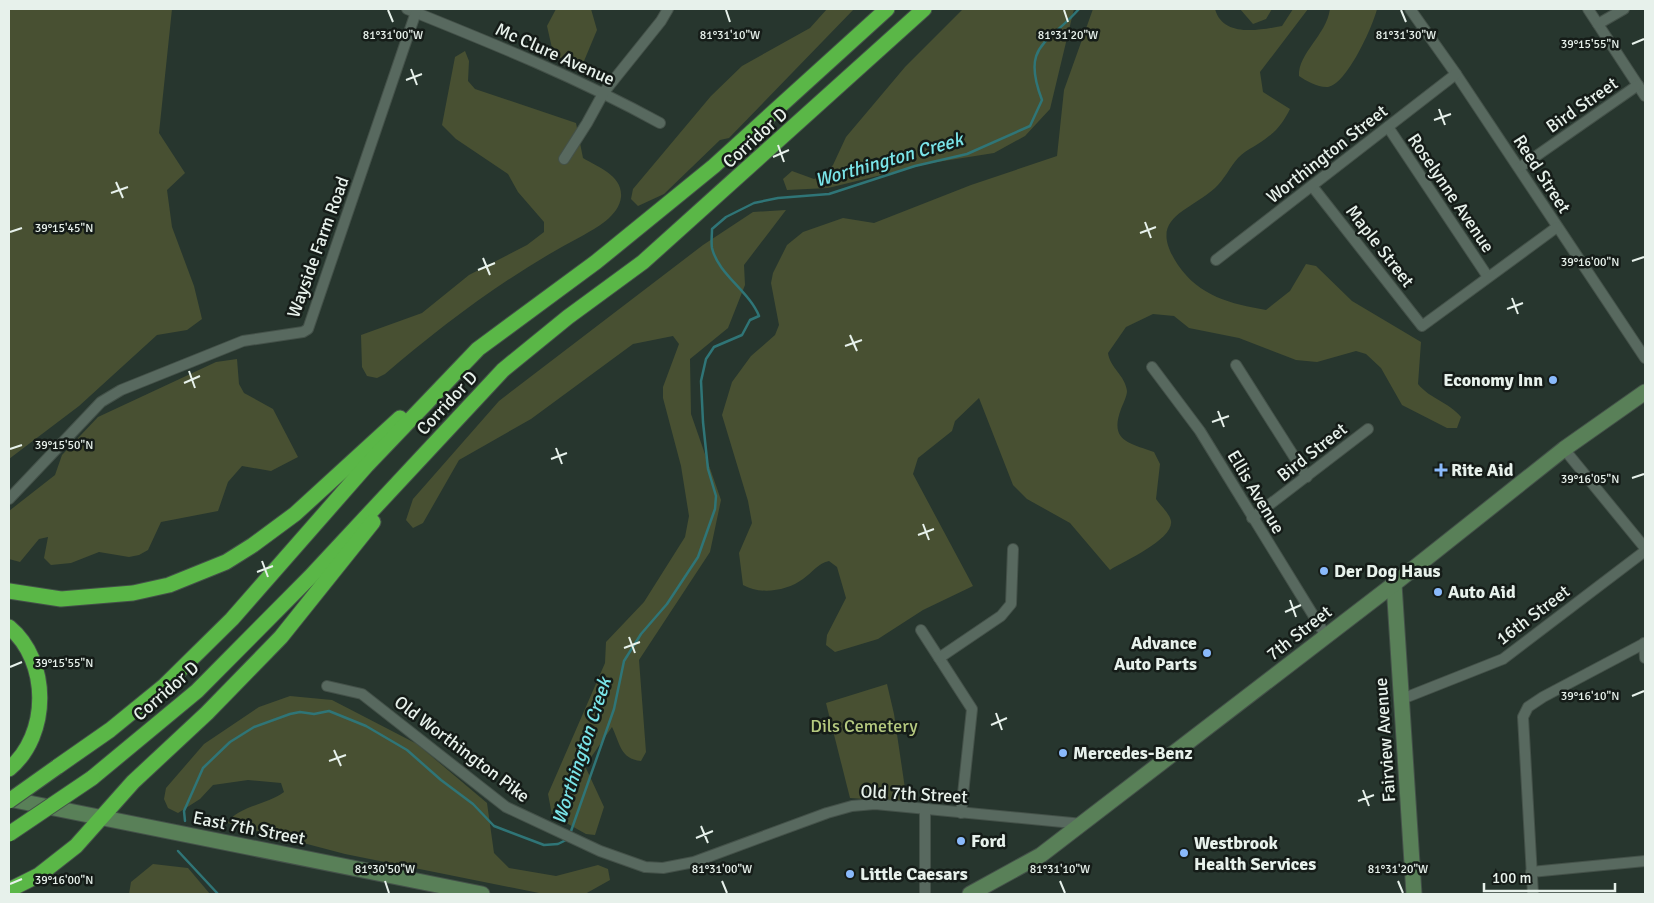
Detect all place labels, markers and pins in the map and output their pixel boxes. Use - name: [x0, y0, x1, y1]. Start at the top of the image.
- place label: Economy Inn: [1443, 369, 1543, 391]
- marker: Economy Inn: [1547, 374, 1559, 386]
- place label: Rite Aid: [1451, 459, 1514, 481]
- marker: Rite Aid: [1435, 464, 1447, 476]
- place label: Der Dog Haus: [1334, 560, 1441, 582]
- marker: Der Dog Haus: [1318, 565, 1330, 577]
- place label: Auto Aid: [1448, 581, 1516, 603]
- marker: Auto Aid: [1432, 586, 1444, 598]
- place label: Advance Auto Parts: [1114, 632, 1197, 675]
- marker: Advance Auto Parts: [1201, 647, 1213, 659]
- place label: Mercedes-Benz: [1073, 742, 1192, 764]
- marker: Mercedes-Benz: [1057, 747, 1069, 759]
- place label: Ford: [971, 830, 1006, 852]
- place label: Westbrook Health Services: [1194, 832, 1316, 875]
- marker: Ford: [955, 835, 967, 847]
- marker: Westbrook Health Services: [1178, 847, 1190, 859]
- place label: Little Caesars: [860, 863, 968, 885]
- marker: Little Caesars: [844, 868, 856, 880]

